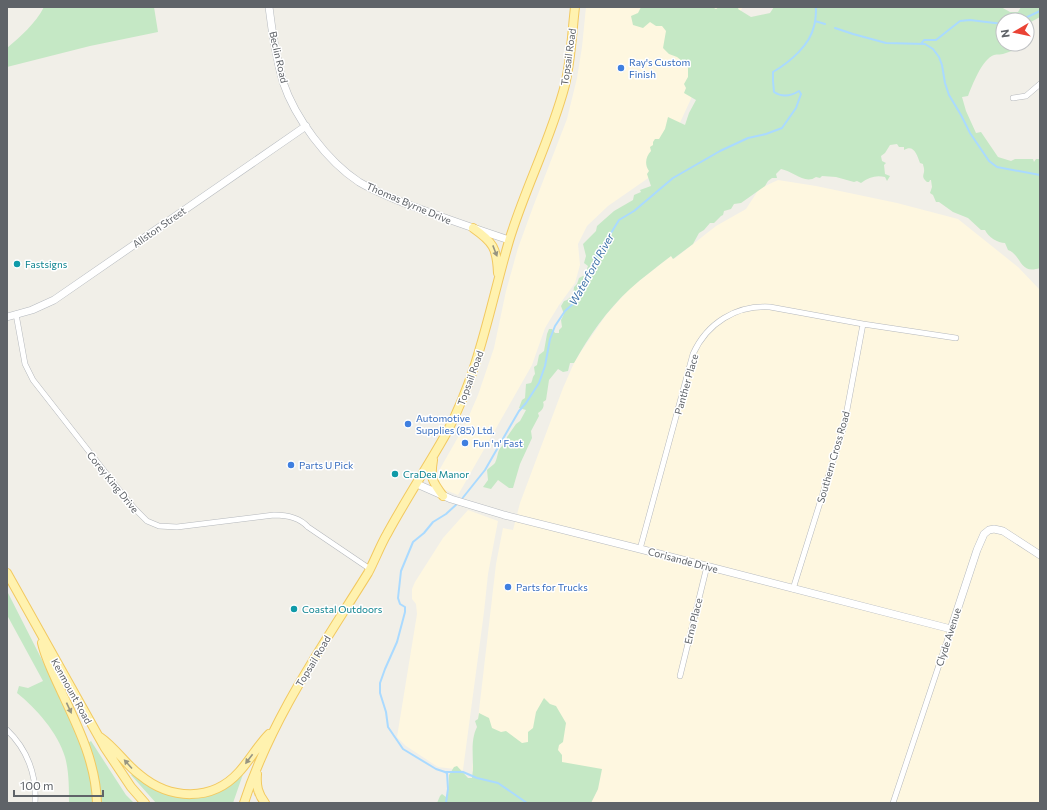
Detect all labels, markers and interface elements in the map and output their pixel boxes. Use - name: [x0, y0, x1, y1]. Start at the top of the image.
- north arrow: [995, 12, 1035, 52]
- street label: Topsail Road: [558, 27, 578, 86]
- text: N: [998, 29, 1012, 39]
- street label: Beclin Road: [267, 30, 291, 84]
- place label: Ray's Custom Finish: [629, 56, 690, 80]
- marker: Ray's Custom Finish: [616, 63, 626, 73]
- street label: Thomas Byrne Drive: [365, 180, 453, 226]
- street label: Allston Street: [130, 204, 188, 250]
- water label: Waterford River: [566, 230, 616, 307]
- one-way arrow: [492, 245, 498, 257]
- place label: Fastsigns: [25, 258, 68, 270]
- marker: Fastsigns: [12, 259, 22, 269]
- street label: Topsail Road: [455, 349, 486, 407]
- street label: Panther Place: [672, 352, 700, 416]
- street label: Southern Cross Road: [814, 409, 852, 504]
- place label: Automotive Supplies (85) Ltd.: [416, 412, 495, 436]
- marker: Automotive Supplies (85) Ltd.: [403, 419, 413, 429]
- place label: Fun 'n' Fast: [473, 437, 523, 449]
- marker: Fun 'n' Fast: [460, 438, 470, 448]
- street label: Corey King Drive: [85, 449, 141, 515]
- place label: Parts U Pick: [299, 459, 354, 471]
- marker: Parts U Pick: [286, 460, 296, 470]
- place label: CraDea Manor: [403, 468, 469, 480]
- marker: CraDea Manor: [390, 469, 400, 479]
- street label: Corisande Drive: [647, 545, 719, 575]
- place label: Parts for Trucks: [516, 581, 588, 593]
- marker: Parts for Trucks: [503, 582, 513, 592]
- street label: Erna Place: [681, 597, 705, 645]
- place label: Coastal Outdoors: [302, 603, 383, 615]
- marker: Coastal Outdoors: [289, 604, 299, 614]
- street label: Clyde Avenue: [933, 606, 963, 668]
- street label: Topsail Road: [293, 633, 333, 689]
- street label: Kenmount Road: [49, 656, 95, 726]
- one-way arrow: [66, 702, 72, 713]
- one-way arrow: [245, 754, 254, 765]
- one-way arrow: [123, 759, 132, 769]
- scale bar: [14, 772, 103, 798]
- text: 100 m: [20, 778, 54, 792]

